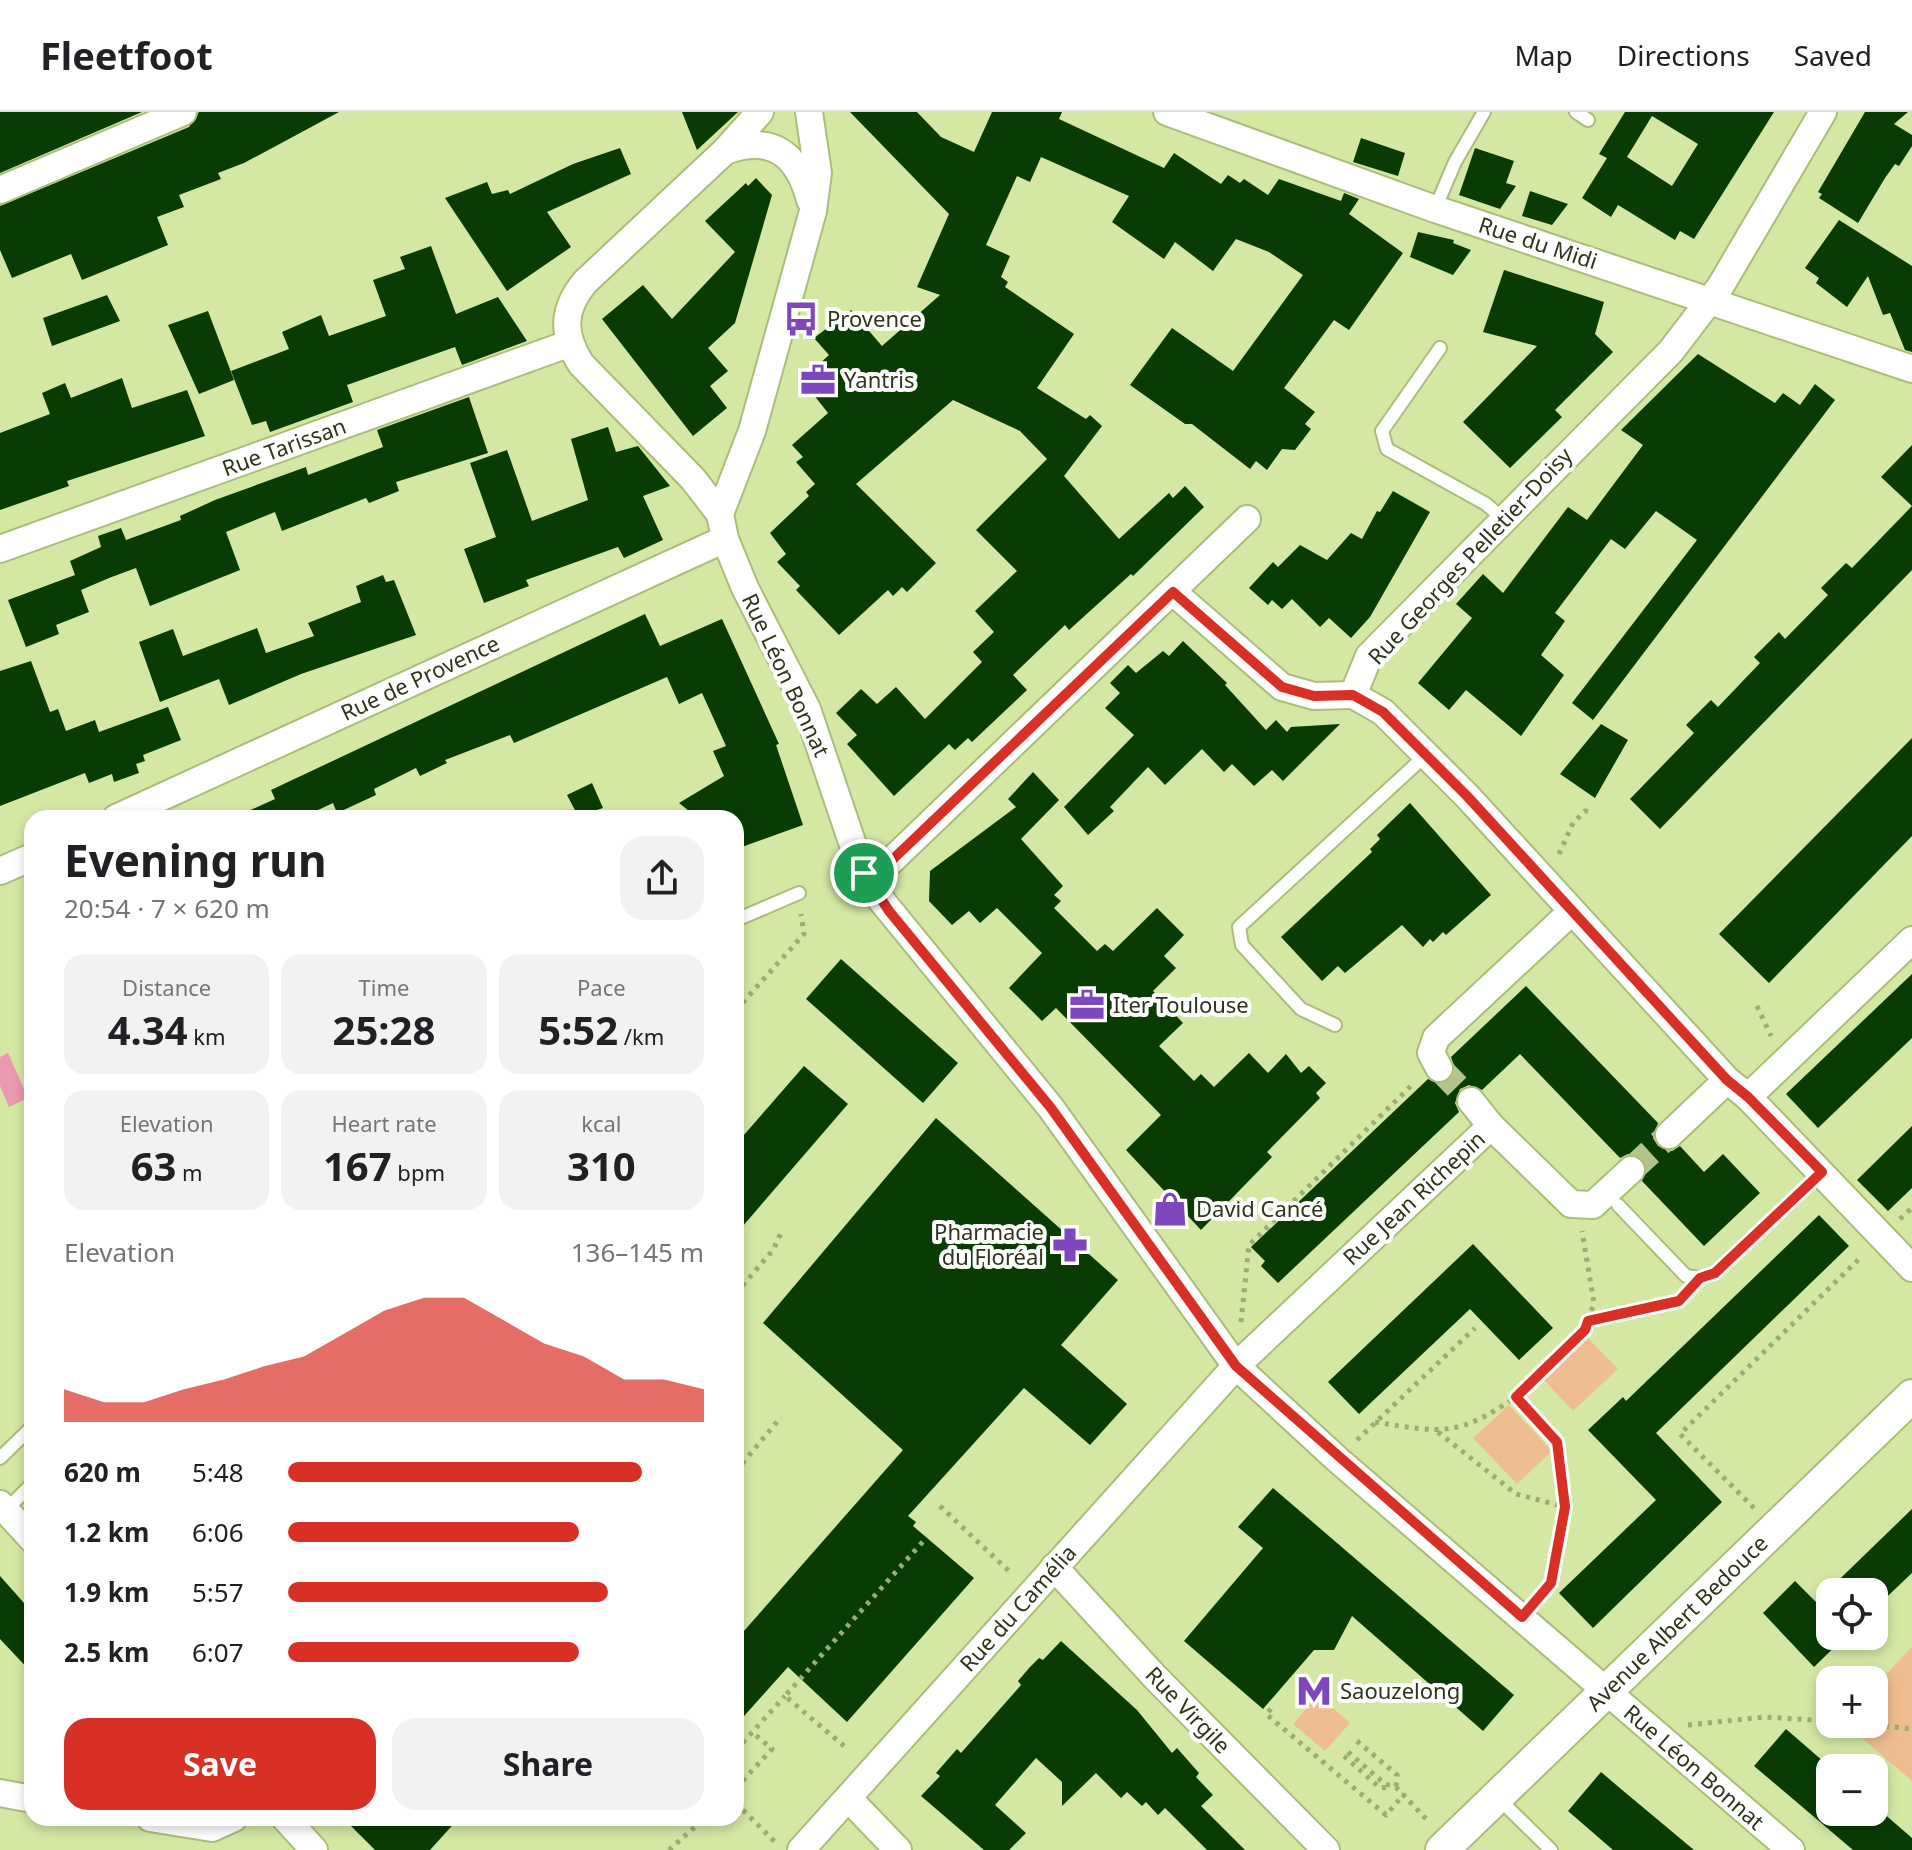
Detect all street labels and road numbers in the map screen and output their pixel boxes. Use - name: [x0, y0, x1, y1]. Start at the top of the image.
- street label: Rue du Midi: [1475, 209, 1601, 275]
- street label: Rue Tarissan: [217, 410, 350, 482]
- street label: Rue Georges Pelletier-Doisy: [1361, 440, 1579, 670]
- street label: Rue Léon Bonnat: [736, 588, 838, 761]
- street label: Rue de Provence: [335, 627, 504, 727]
- street label: Rue Jean Richepin: [1336, 1123, 1491, 1271]
- street label: Avenue Albert Bedouce: [1579, 1528, 1774, 1717]
- street label: Rue du Camélia: [952, 1537, 1082, 1677]
- street label: Rue Virgile: [1140, 1659, 1238, 1759]
- street label: Rue Léon Bonnat: [1618, 1697, 1771, 1836]

